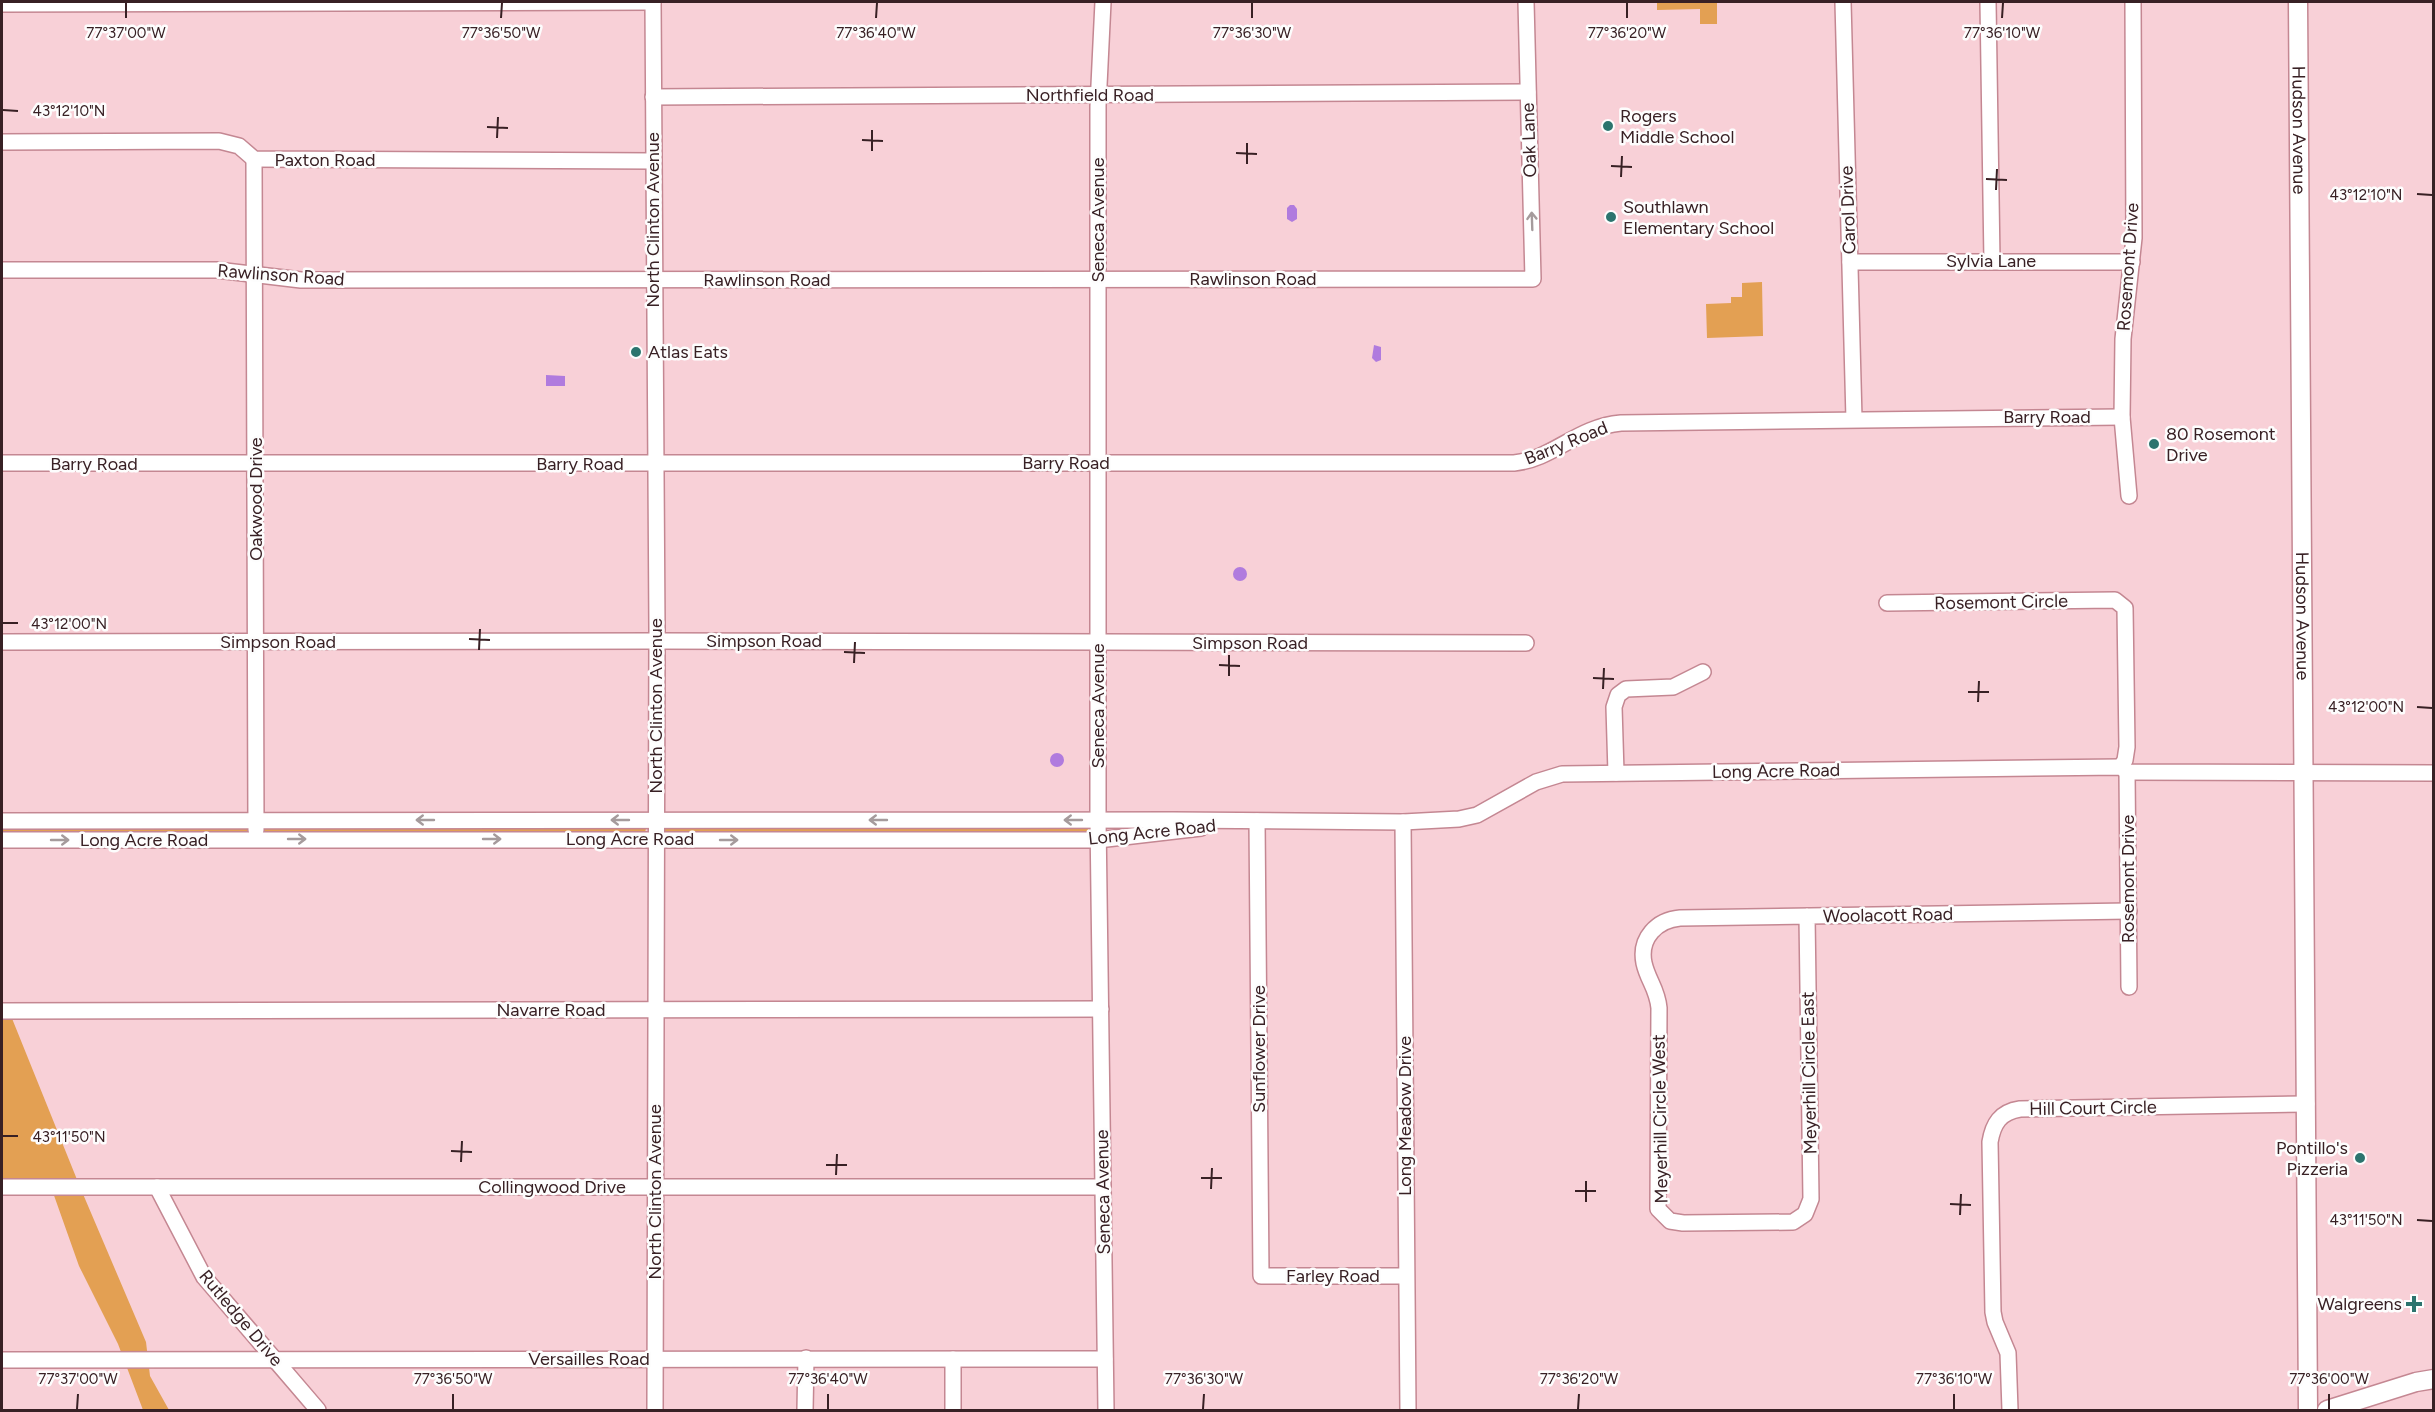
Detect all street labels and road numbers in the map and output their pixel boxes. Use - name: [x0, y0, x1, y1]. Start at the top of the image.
- street label: Hudson Avenue: [2287, 66, 2310, 194]
- street label: Northfield Road: [1026, 84, 1154, 106]
- street label: Oak Lane: [1517, 102, 1541, 178]
- street label: North Clinton Avenue: [642, 132, 664, 308]
- street label: Paxton Road: [274, 149, 376, 171]
- street label: Seneca Avenue: [1087, 157, 1109, 283]
- street label: Carol Drive: [1835, 165, 1861, 255]
- street label: Rosemont Drive: [2113, 202, 2143, 332]
- street label: Sylvia Lane: [1946, 250, 2036, 272]
- street label: Rawlinson Road: [217, 260, 345, 290]
- street label: Rawlinson Road: [1189, 268, 1317, 290]
- street label: Rawlinson Road: [703, 269, 831, 291]
- street label: Barry Road: [2003, 406, 2091, 428]
- street label: Barry Road: [1521, 416, 1611, 470]
- street label: Oakwood Drive: [245, 437, 267, 561]
- street label: Barry Road: [1022, 452, 1110, 474]
- street label: Barry Road: [50, 453, 138, 475]
- street label: Barry Road: [536, 453, 624, 475]
- street label: Hudson Avenue: [2291, 552, 2314, 680]
- street label: Rosemont Circle: [1934, 590, 2068, 614]
- street label: North Clinton Avenue: [645, 618, 667, 794]
- street label: Simpson Road: [706, 630, 822, 652]
- street label: Simpson Road: [220, 631, 336, 653]
- street label: Simpson Road: [1192, 632, 1308, 654]
- street label: Seneca Avenue: [1087, 643, 1109, 769]
- street label: Long Acre Road: [1712, 759, 1840, 783]
- street label: Long Acre Road: [1087, 814, 1217, 850]
- street label: Rosemont Drive: [2117, 815, 2139, 943]
- street label: Long Acre Road: [566, 828, 694, 850]
- street label: Long Acre Road: [80, 829, 208, 851]
- street label: Woolacott Road: [1823, 903, 1953, 927]
- street label: Sunflower Drive: [1248, 985, 1270, 1113]
- street label: Meyerhill Circle East: [1797, 991, 1821, 1155]
- street label: Navarre Road: [496, 999, 606, 1021]
- street label: Meyerhill Circle West: [1648, 1034, 1672, 1204]
- street label: Long Meadow Drive: [1394, 1036, 1416, 1196]
- street label: Hill Court Circle: [2029, 1096, 2157, 1120]
- street label: North Clinton Avenue: [644, 1104, 666, 1280]
- street label: Seneca Avenue: [1091, 1129, 1115, 1255]
- street label: Collingwood Drive: [478, 1176, 626, 1198]
- street label: Rutledge Drive: [194, 1265, 288, 1371]
- street label: Farley Road: [1286, 1265, 1380, 1287]
- street label: Versailles Road: [528, 1348, 650, 1370]

